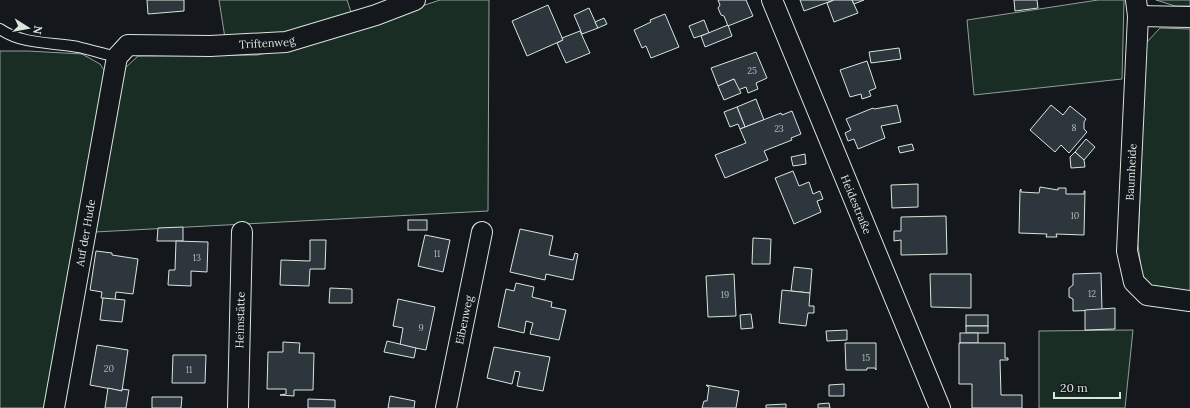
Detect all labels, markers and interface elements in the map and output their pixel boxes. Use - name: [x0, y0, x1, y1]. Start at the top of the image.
- north arrow: [8, 8, 48, 48]
- text: N: [30, 24, 46, 36]
- street label: Triftenweg: [239, 32, 298, 51]
- house number: 25: [747, 65, 757, 76]
- house number: 8: [1071, 122, 1077, 133]
- house number: 23: [774, 123, 784, 134]
- street label: Baumheide: [1123, 143, 1139, 201]
- street label: Heidestraße: [838, 172, 875, 236]
- street label: Auf der Hude: [72, 198, 98, 268]
- house number: 10: [1071, 210, 1080, 221]
- house number: 11: [434, 248, 440, 259]
- house number: 13: [193, 252, 201, 263]
- house number: 12: [1088, 288, 1096, 299]
- house number: 19: [721, 289, 729, 300]
- street label: Heimstätte: [232, 291, 248, 349]
- street label: Eibenweg: [452, 293, 476, 346]
- house number: 9: [418, 322, 424, 333]
- house number: 15: [862, 352, 870, 363]
- house number: 20: [104, 363, 115, 374]
- house number: 11: [186, 364, 192, 375]
- scale bar: [1054, 374, 1120, 400]
- text: 20 m: [1060, 380, 1088, 395]

